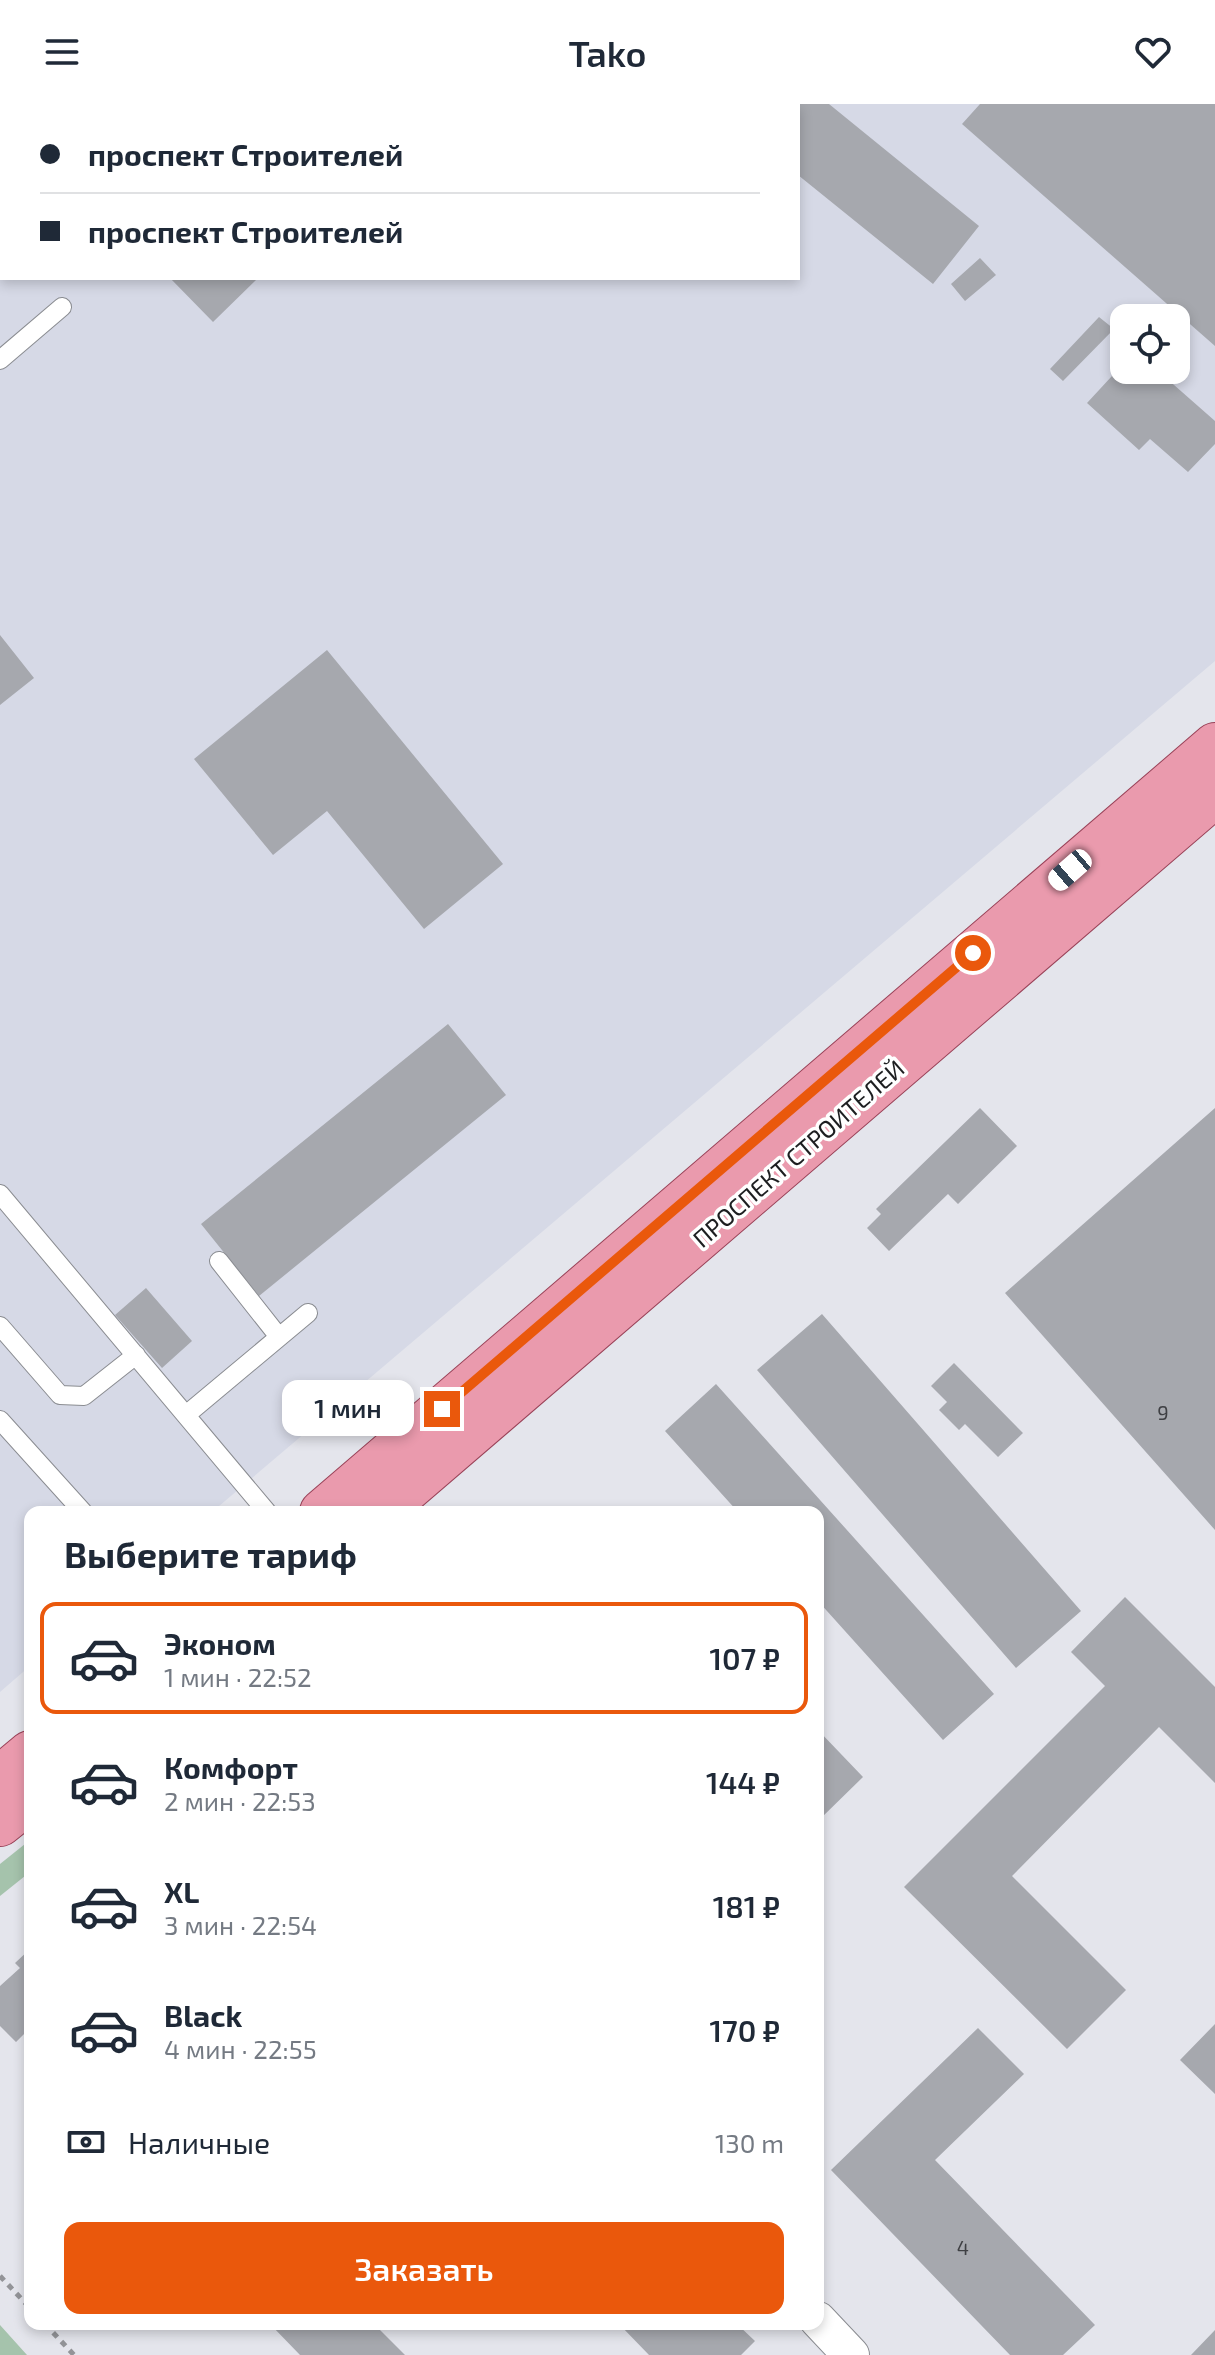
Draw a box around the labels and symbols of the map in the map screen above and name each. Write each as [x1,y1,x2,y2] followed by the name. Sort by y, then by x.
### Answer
[1044,845,1096,895] car
[955,935,991,971] route start
[686,1053,910,1253] street label: ПРОСПЕКТ СТРОИТЕЛЕЙ
[282,1381,414,1437] callout: 1 мин
[424,1391,460,1427] route end
[1157,1400,1169,1424] house number: 9
[957,2235,969,2259] house number: 4

